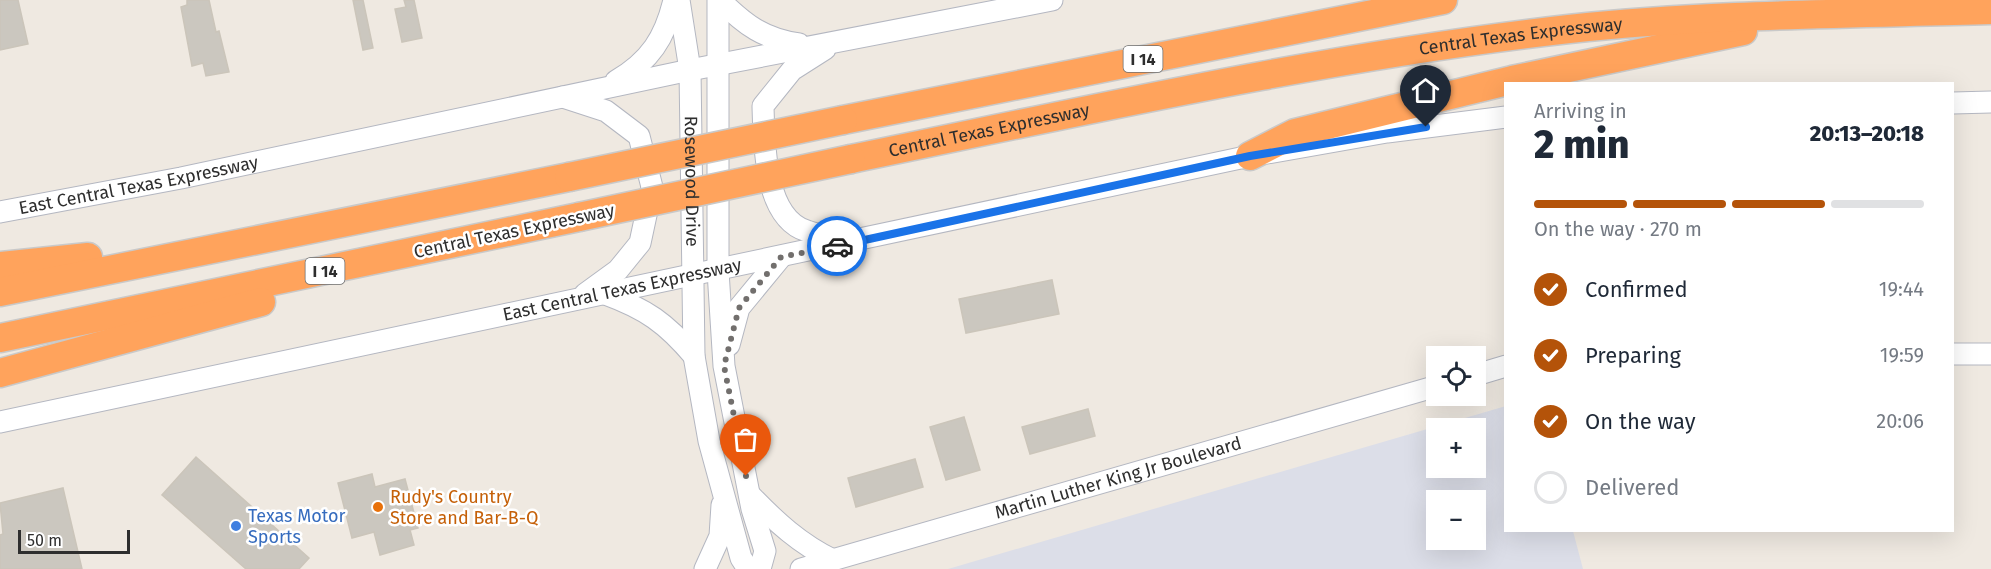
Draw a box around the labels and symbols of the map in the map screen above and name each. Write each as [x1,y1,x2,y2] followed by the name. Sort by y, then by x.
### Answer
[1417,13,1623,60] street label: Central Texas Expressway
[1124,46,1162,72] road number: I 14
[1400,65,1451,127] pin
[887,99,1092,162] street label: Central Texas Expressway
[680,115,703,247] street label: Rosewood Drive
[17,151,260,219] street label: East Central Texas Expressway
[412,199,616,263] street label: Central Texas Expressway
[807,216,867,276] courier
[501,253,744,326] street label: East Central Texas Expressway
[306,258,344,284] road number: I 14
[720,414,771,476] pin
[992,432,1244,524] street label: Martin Luther King Jr Boulevard
[390,486,538,529] place label: Rudy's Country Store and Bar-B-Q
[371,500,385,514] marker: Rudy's Country Store and Bar-B-Q
[248,505,345,548] place label: Texas Motor Sports
[229,519,243,533] marker: Texas Motor Sports
[18,527,130,554] scale bar

